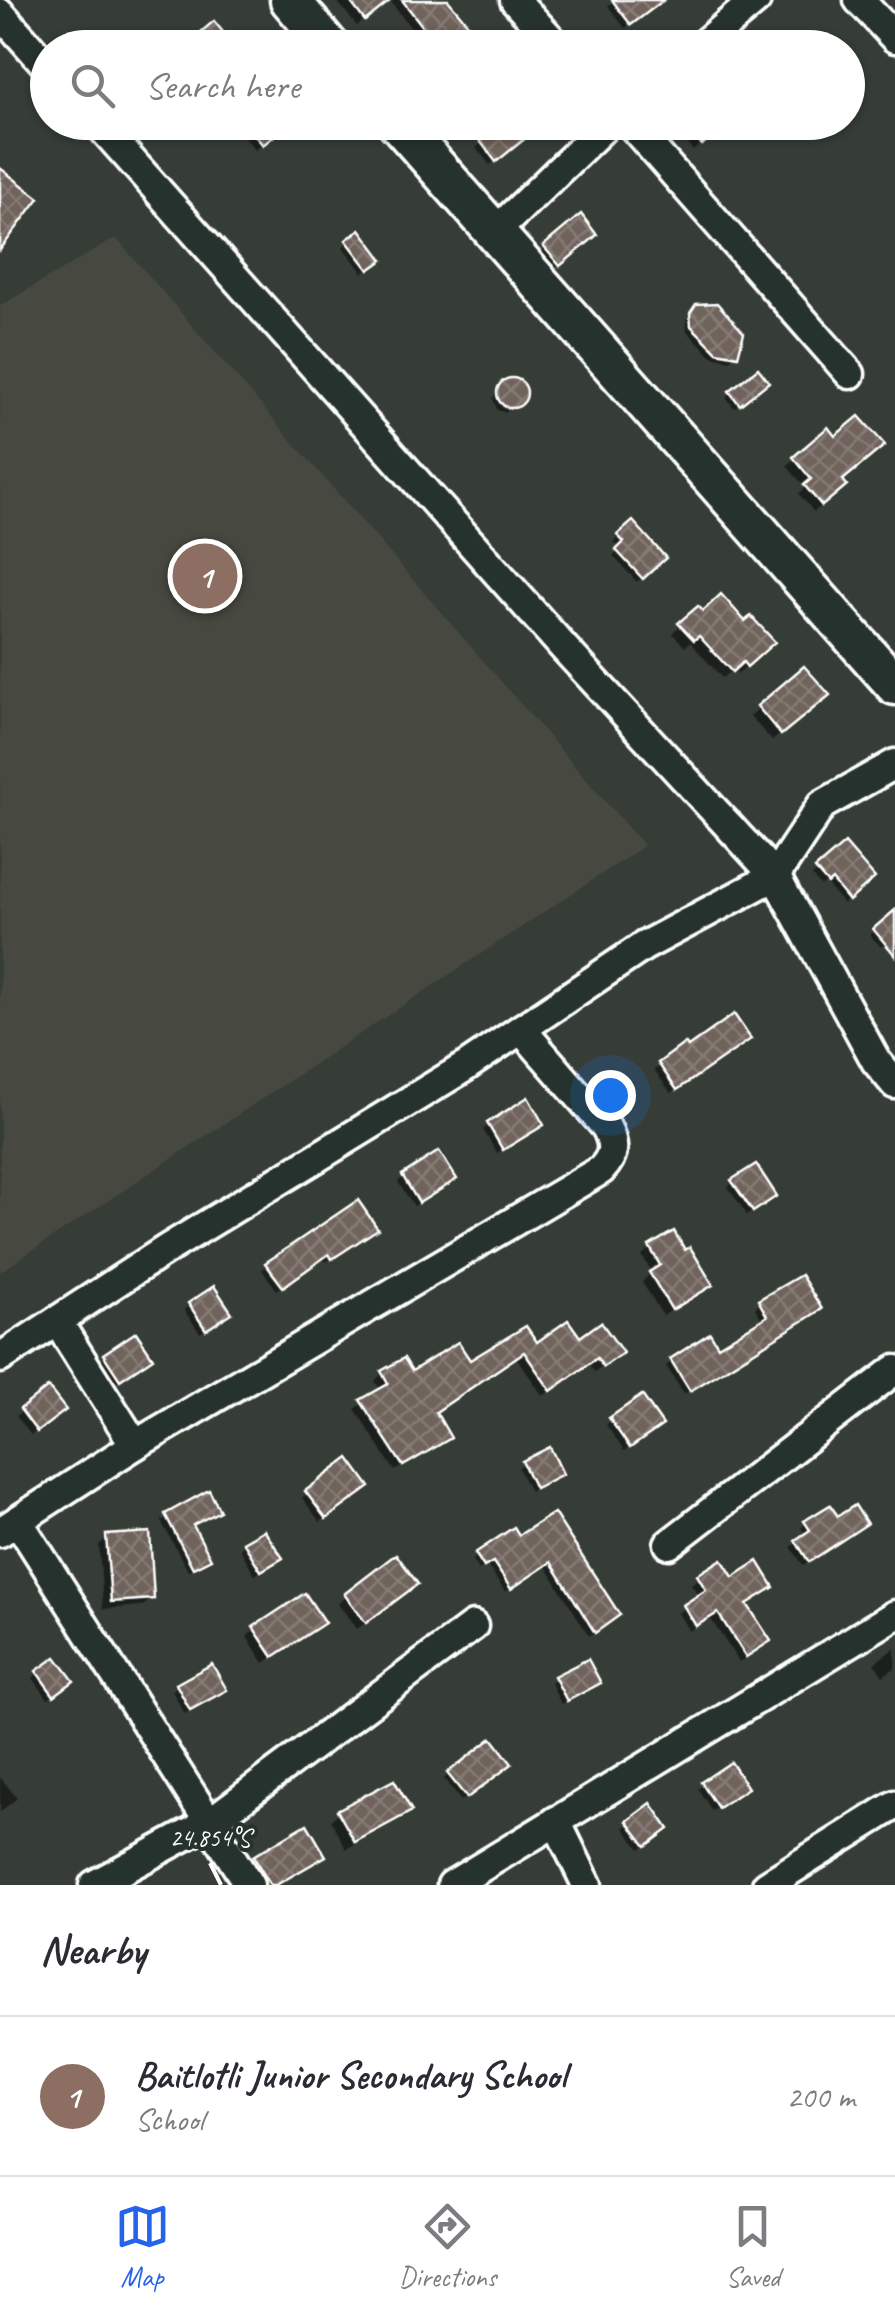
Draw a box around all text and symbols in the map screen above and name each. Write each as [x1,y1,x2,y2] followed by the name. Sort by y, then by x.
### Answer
[30,30,865,140] search box
[65,58,120,113] icon: search
[145,62,300,109] text: Search here
[172,538,238,614] pin: 1
[585,1070,636,1121] your location
[170,1822,255,1854] text: 24.854°S
[40,1924,146,1977] text: Nearby
[135,2052,566,2099] text: Baitlotli Junior Secondary School
[65,2076,80,2117] text: 1
[786,2076,855,2117] text: 200 m
[135,2099,204,2140] text: School
[115,2199,170,2294] tab: Map
[399,2199,496,2294] tab: Directions
[725,2199,780,2294] tab: Saved

